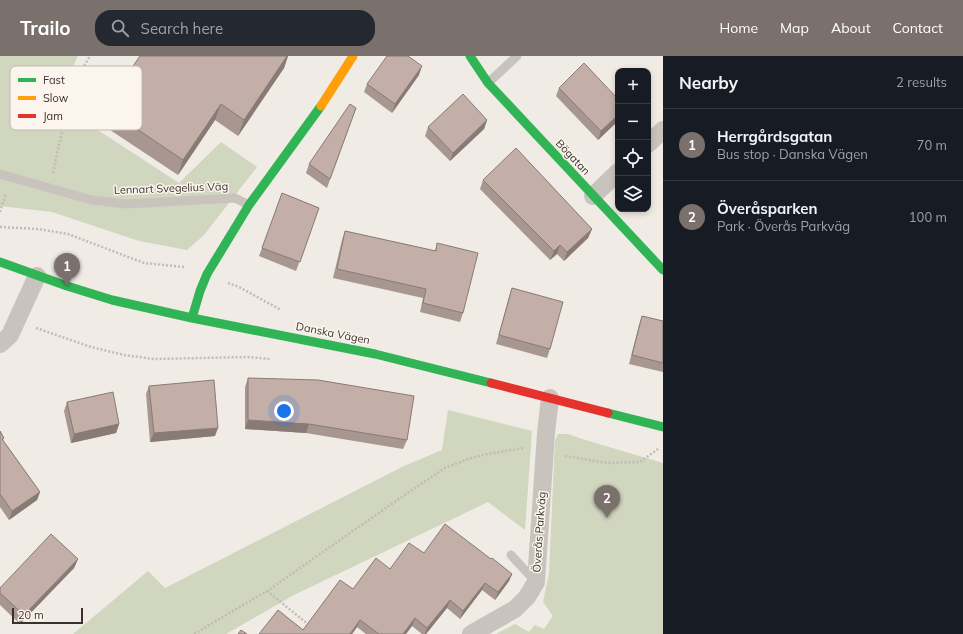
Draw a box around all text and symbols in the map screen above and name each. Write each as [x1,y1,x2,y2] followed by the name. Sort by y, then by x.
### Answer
[95,10,375,46] search box
[20,16,71,40] text: Trailo
[109,17,131,39] icon: search
[141,19,223,38] text: Search here
[719,19,758,37] text: Home
[780,19,809,37] text: Map
[831,19,871,37] text: About
[893,19,943,37] text: Contact
[10,66,142,130] legend
[615,68,651,212] map controls
[615,68,651,104] button: +
[679,72,738,93] text: Nearby
[43,73,65,87] text: Fast
[896,74,947,90] text: 2 results
[43,91,69,105] text: Slow
[615,104,651,140] button: −
[43,109,63,123] text: Jam
[717,127,832,146] text: Herrgårdsgatan
[553,136,593,178] street label: Bögatan
[688,137,696,153] text: 1
[917,137,947,153] text: 70 m
[615,140,651,176] button: locate
[717,146,868,162] text: Bus stop · Danska Vägen
[615,176,651,212] button: layers
[114,179,228,197] street label: Lennart Svegelius Väg
[717,199,818,218] text: Överåsparken
[688,209,696,225] text: 2
[909,209,947,225] text: 100 m
[717,218,850,234] text: Park · Överås Parkväg
[54,253,80,286] pin: 1
[295,319,371,347] street label: Danska Vägen
[274,401,294,421] your location
[594,485,620,518] pin: 2
[529,491,549,573] street label: Överås Parkväg
[12,606,83,625] scale bar
[18,608,44,622] text: 20 m

